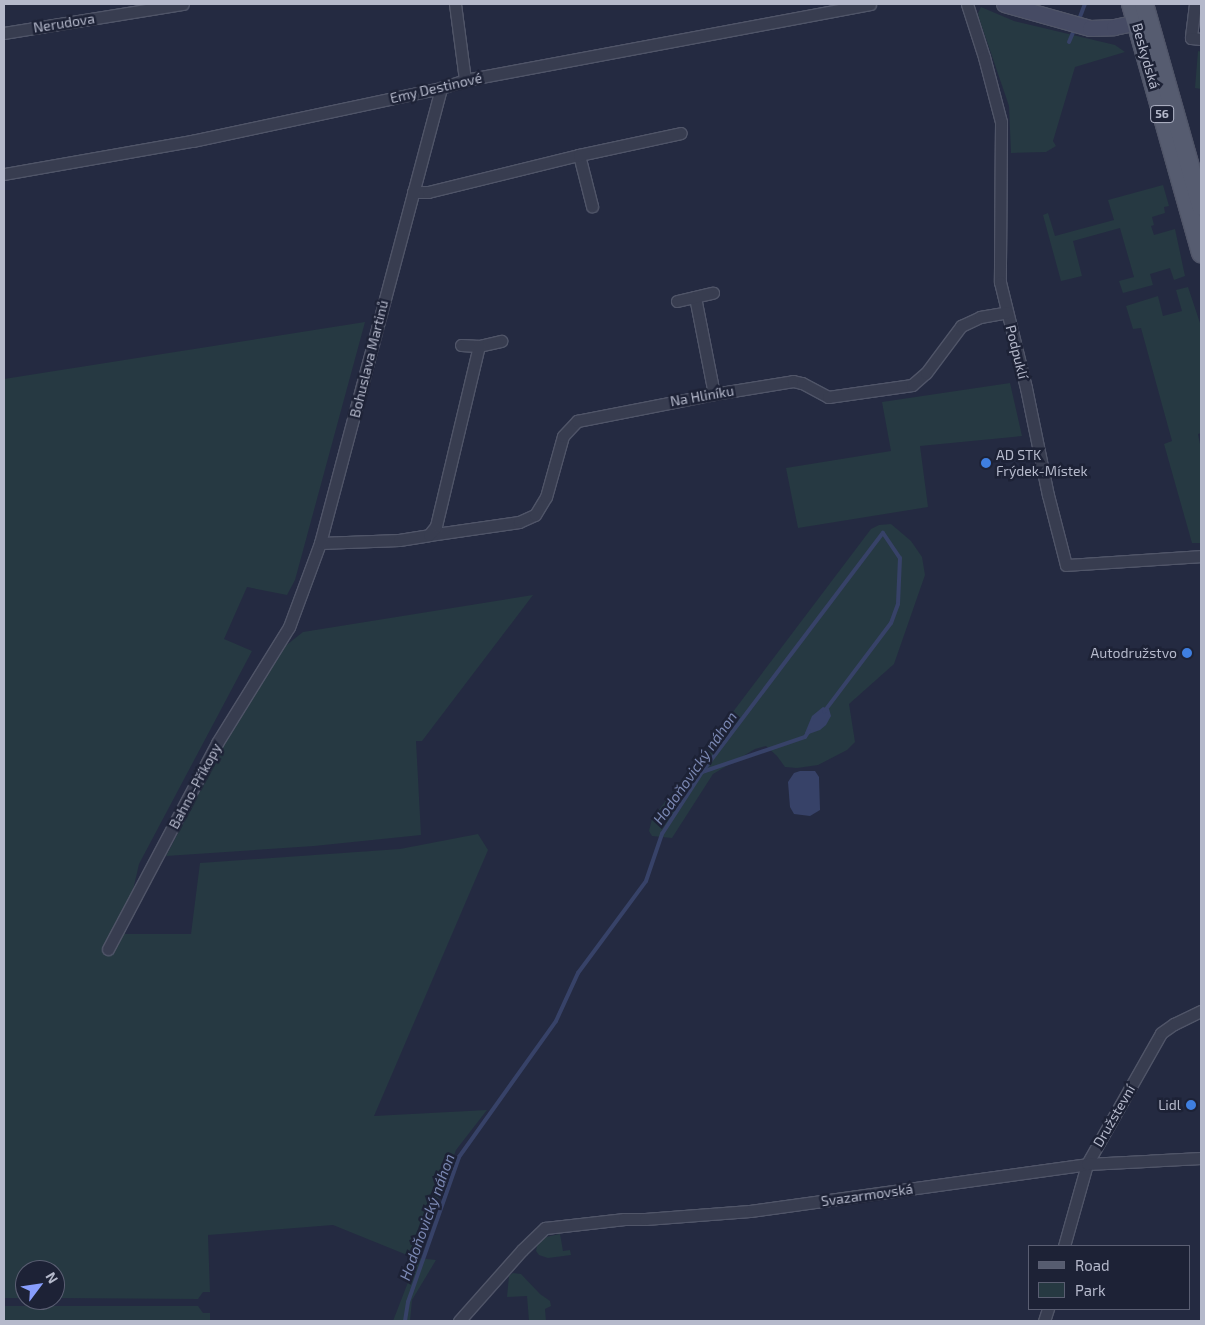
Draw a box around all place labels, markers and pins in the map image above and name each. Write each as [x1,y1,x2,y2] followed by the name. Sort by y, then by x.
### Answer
[996,447,1088,480] place label: AD STK Frýdek-Místek
[980,457,992,469] marker: AD STK Frýdek-Místek
[1091,645,1177,661] place label: Autodružstvo
[1181,647,1193,659] marker: Autodružstvo
[1158,1097,1181,1113] place label: Lidl
[1185,1099,1197,1111] marker: Lidl

